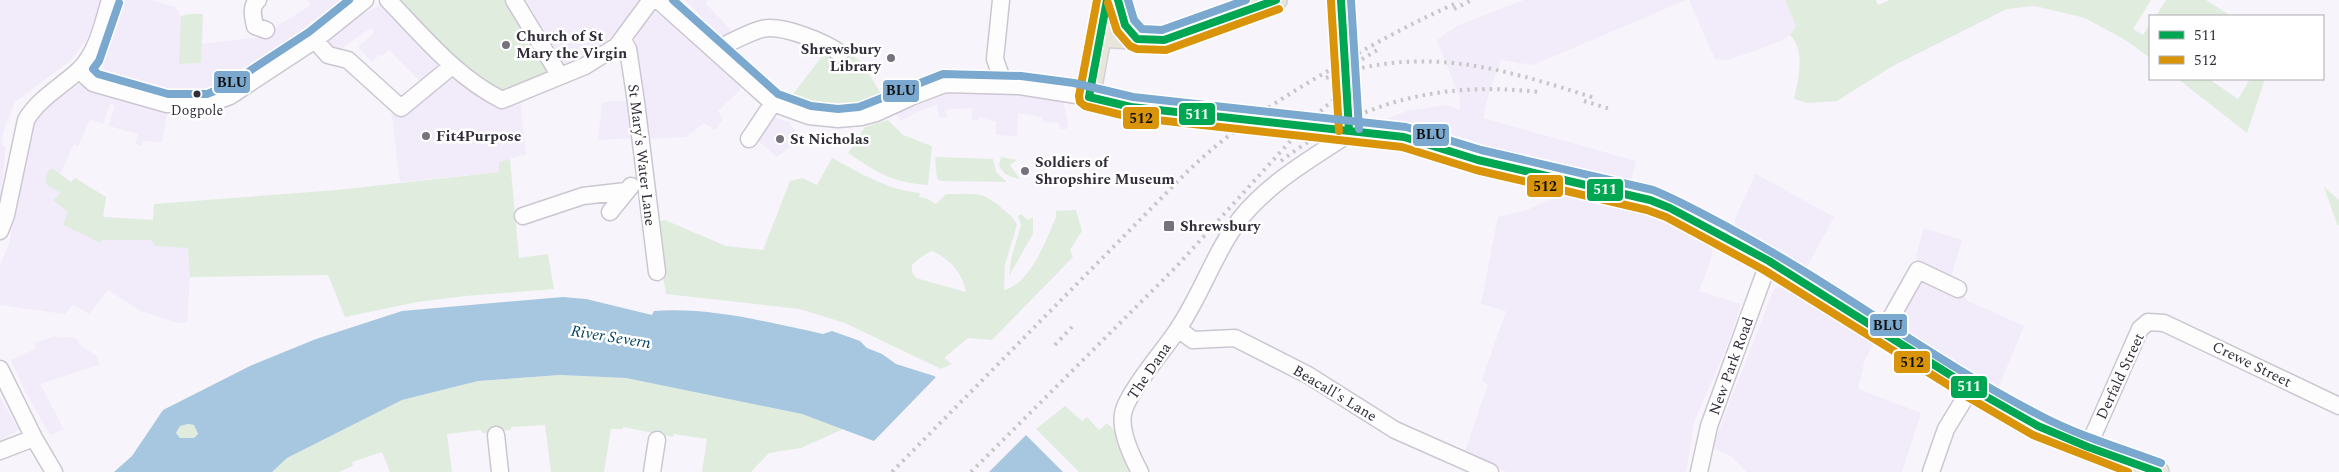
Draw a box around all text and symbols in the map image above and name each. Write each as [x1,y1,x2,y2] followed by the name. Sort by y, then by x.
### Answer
[2149,15,2324,80] legend
[2194,24,2217,47] text: 511
[516,25,627,65] place label: Church of St Mary the Virgin
[801,38,882,78] place label: Shrewsbury Library
[500,39,512,51] marker: Church of St Mary the Virgin
[2194,49,2217,72] text: 512
[885,52,897,64] marker: Shrewsbury Library
[213,70,251,94] line badge: BLU
[217,72,247,93] text: BLU
[882,79,920,103] line badge: BLU
[886,80,916,101] text: BLU
[621,83,662,227] street label: St Mary's Water Lane
[192,89,202,99] marker: Dogpole
[171,100,223,121] place label: Dogpole
[1178,102,1216,126] line badge: 511
[1185,104,1209,125] text: 511
[1122,106,1160,130] line badge: 512
[1129,108,1153,129] text: 512
[1412,123,1450,147] line badge: BLU
[1416,124,1446,145] text: BLU
[436,125,521,148] place label: Fit4Purpose
[790,128,869,151] place label: St Nicholas
[420,130,432,142] marker: Fit4Purpose
[774,133,786,145] marker: St Nicholas
[1035,151,1175,191] place label: Soldiers of Shropshire Museum
[1019,165,1031,177] marker: Soldiers of Shropshire Museum
[1526,174,1564,198] line badge: 512
[1533,176,1557,197] text: 512
[1586,178,1624,202] line badge: 511
[1593,179,1617,200] text: 511
[1180,215,1261,238] place label: Shrewsbury
[1162,219,1176,233] marker: Shrewsbury
[1869,313,1908,337] line badge: BLU
[1703,314,1760,418] street label: New Park Road
[1873,315,1903,336] text: BLU
[569,319,653,355] water label: River Severn
[2090,329,2151,423] street label: Derfald Street
[2208,335,2295,394] street label: Crewe Street
[1122,337,1177,405] street label: The Dana
[1893,350,1931,374] line badge: 512
[1900,352,1924,373] text: 512
[1288,359,1381,428] street label: Beacall's Lane
[1950,375,1988,399] line badge: 511
[1957,376,1981,397] text: 511

